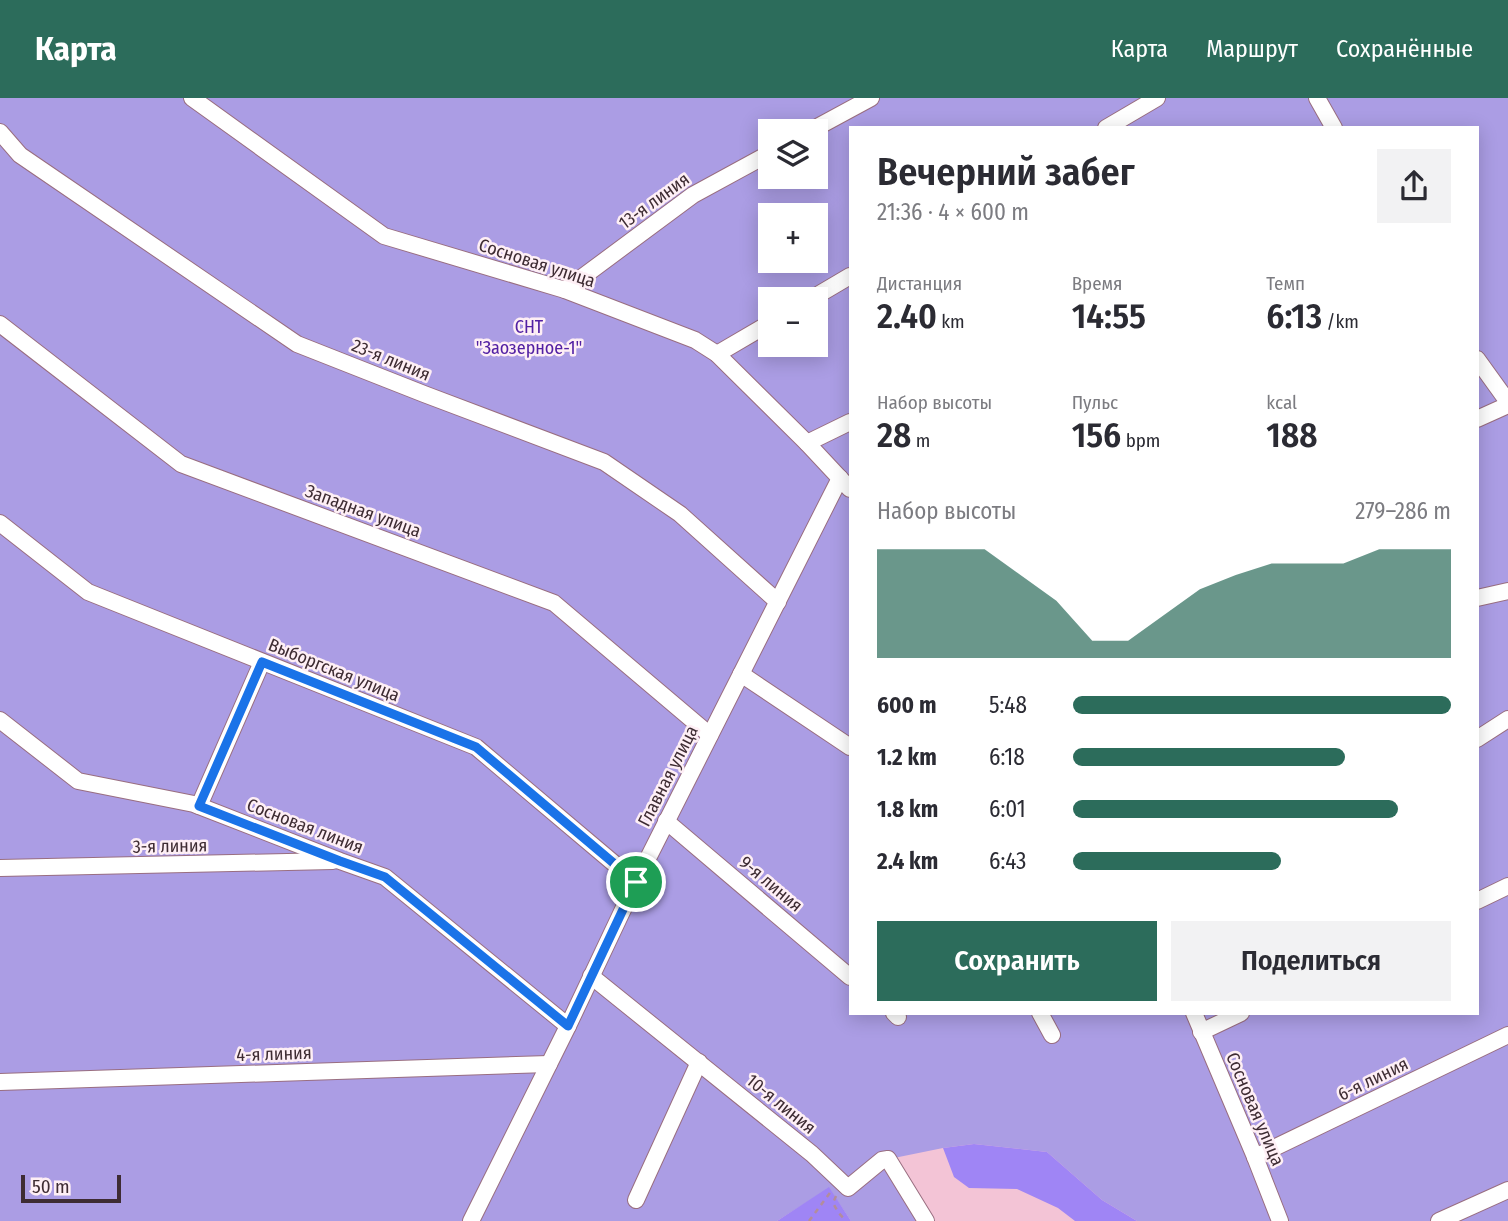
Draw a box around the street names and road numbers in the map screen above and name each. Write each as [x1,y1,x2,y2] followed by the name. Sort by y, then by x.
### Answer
[614,168,694,234] street label: 13-я линия
[476,234,598,292] street label: Сосновая улица
[349,334,433,386] street label: 23-я линия
[302,480,424,542] street label: Западная улица
[265,634,403,706] street label: Выборгская улица
[633,722,703,830] street label: Главная улица
[244,794,366,858] street label: Сосновая линия
[132,834,208,858] street label: 3-я линия
[735,851,807,917] street label: 9-я линия
[236,1042,312,1066] street label: 4-я линия
[1221,1049,1289,1169] street label: Сосновая улица
[1334,1053,1412,1105] street label: 6-я линия
[742,1069,820,1139] street label: 10-я линия

